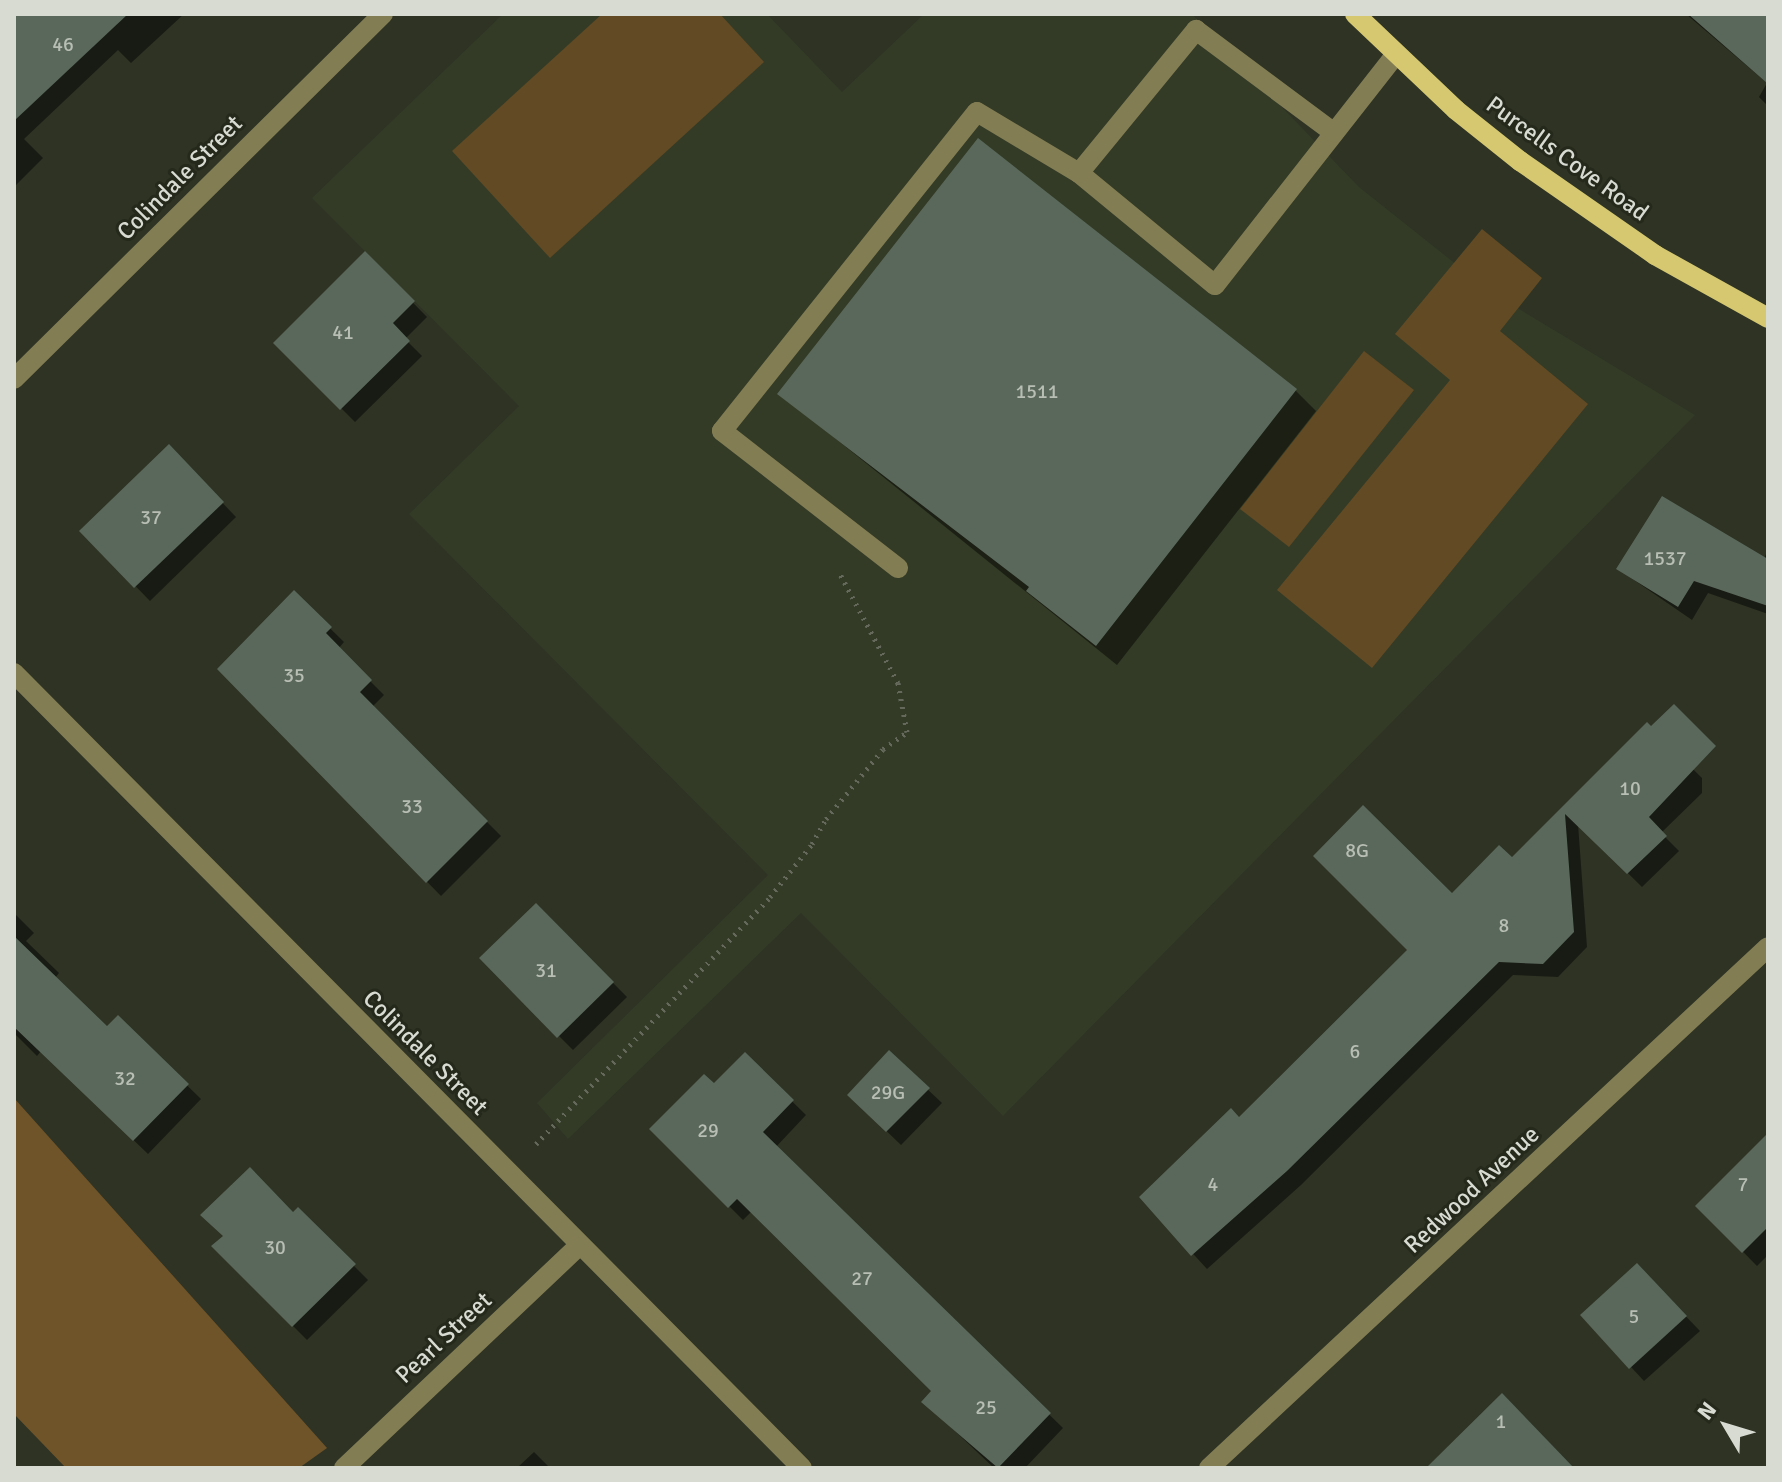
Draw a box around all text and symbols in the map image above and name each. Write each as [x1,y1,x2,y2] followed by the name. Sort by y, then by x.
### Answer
[52,32,74,56] house number: 46
[1480,91,1654,227] street label: Purcells Cove Road
[112,110,248,246] street label: Colindale Street
[332,320,354,344] house number: 41
[1015,379,1059,403] house number: 1511
[140,505,162,529] house number: 37
[1643,546,1687,570] house number: 1537
[283,663,305,687] house number: 35
[1619,776,1641,800] house number: 10
[401,794,423,818] house number: 33
[1345,838,1369,862] house number: 8G
[1499,913,1509,937] house number: 8
[535,958,557,982] house number: 31
[357,985,493,1121] street label: Colindale Street
[1350,1039,1360,1063] house number: 6
[114,1066,136,1090] house number: 32
[871,1080,905,1104] house number: 29G
[697,1118,719,1142] house number: 29
[1399,1120,1545,1260] street label: Redwood Avenue
[1208,1172,1218,1196] house number: 4
[1738,1172,1748,1196] house number: 7
[264,1235,286,1259] house number: 30
[851,1266,873,1290] house number: 27
[390,1286,498,1390] street label: Pearl Street
[1629,1304,1639,1328] house number: 5
[1686,1386,1766,1466] north arrow
[975,1395,997,1419] house number: 25
[1691,1397,1722,1425] text: N
[1496,1409,1506,1433] house number: 1

